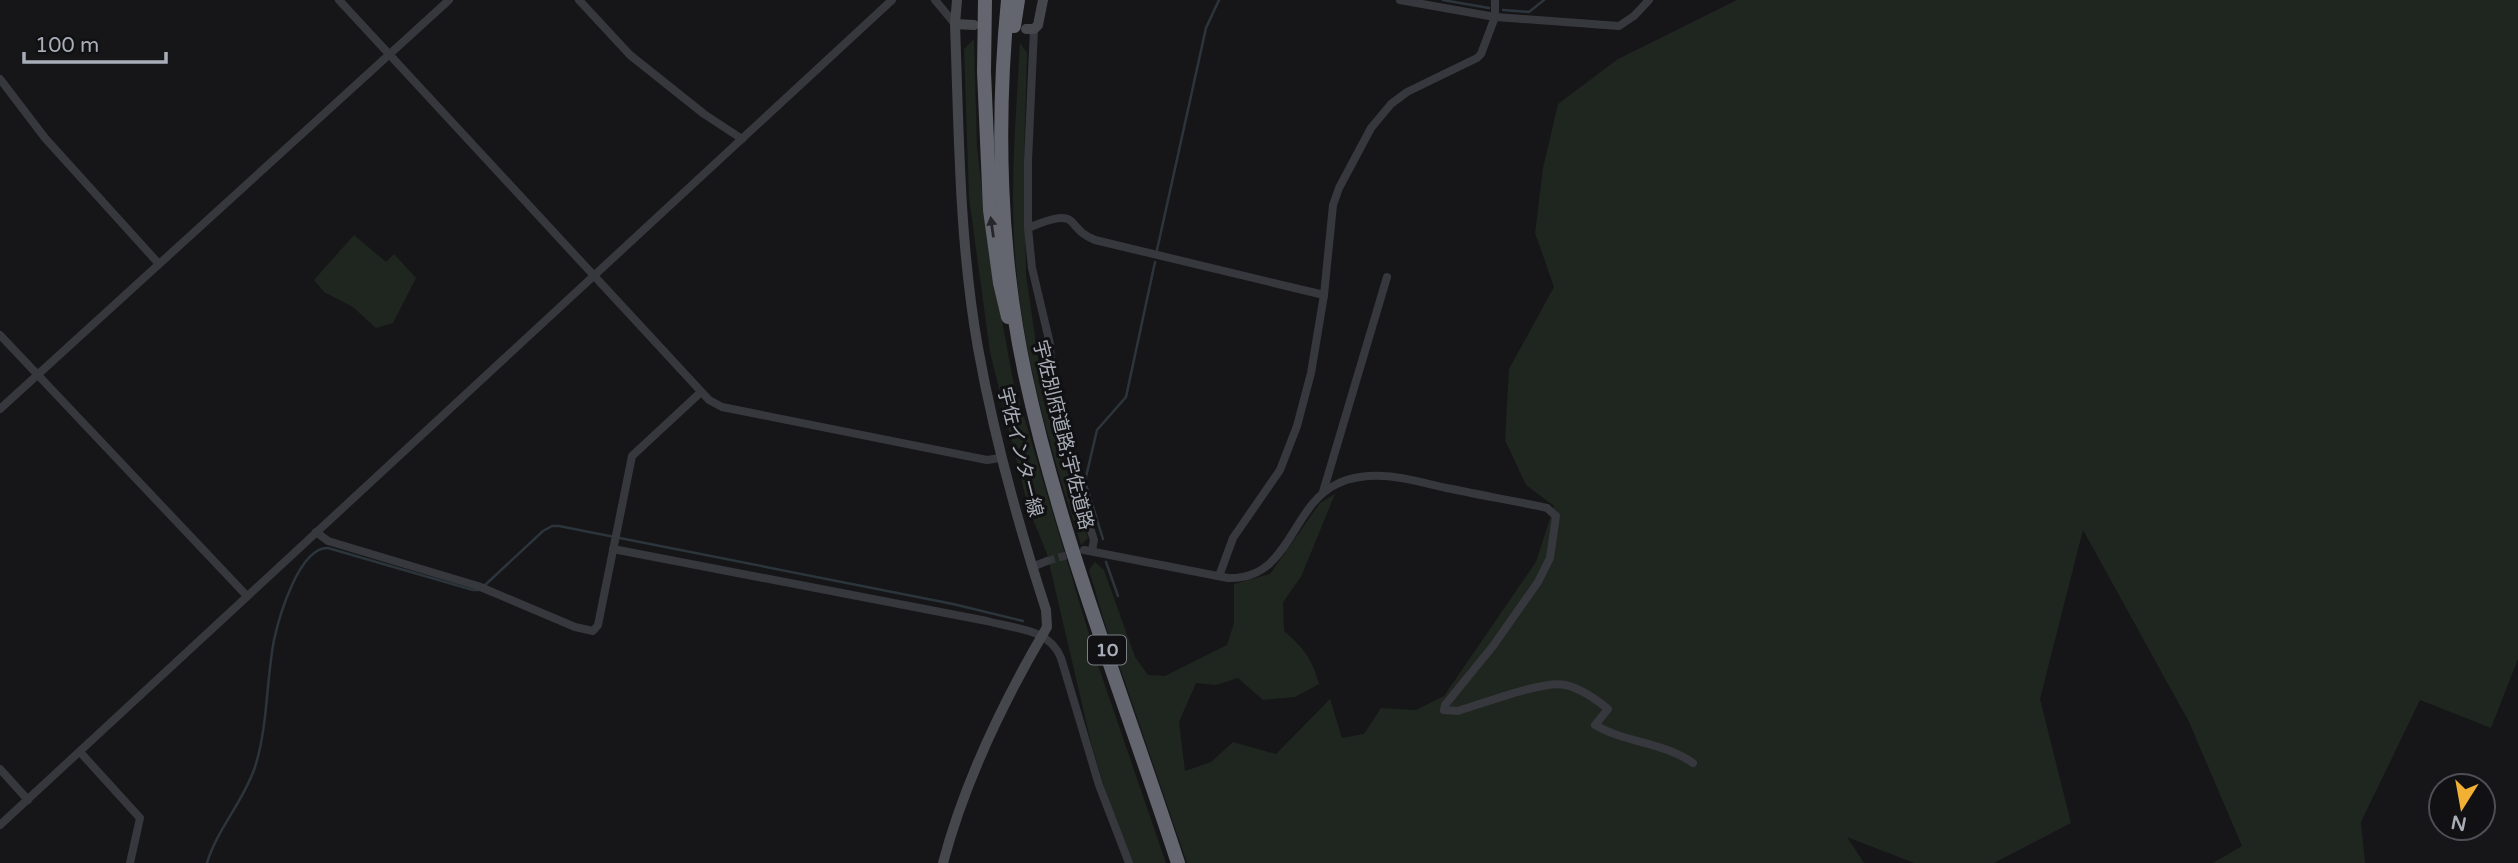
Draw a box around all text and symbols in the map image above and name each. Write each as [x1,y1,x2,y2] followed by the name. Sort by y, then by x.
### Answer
[24,21,166,65] scale bar
[35,33,99,58] text: 100 m
[987,215,998,237] one-way arrow
[1029,338,1097,532] street label: 宇佐別府道路;宇佐道路
[993,385,1047,519] street label: 宇佐インター線
[1088,636,1126,664] road number: 10
[2427,772,2497,842] north arrow
[2449,810,2469,835] text: N

